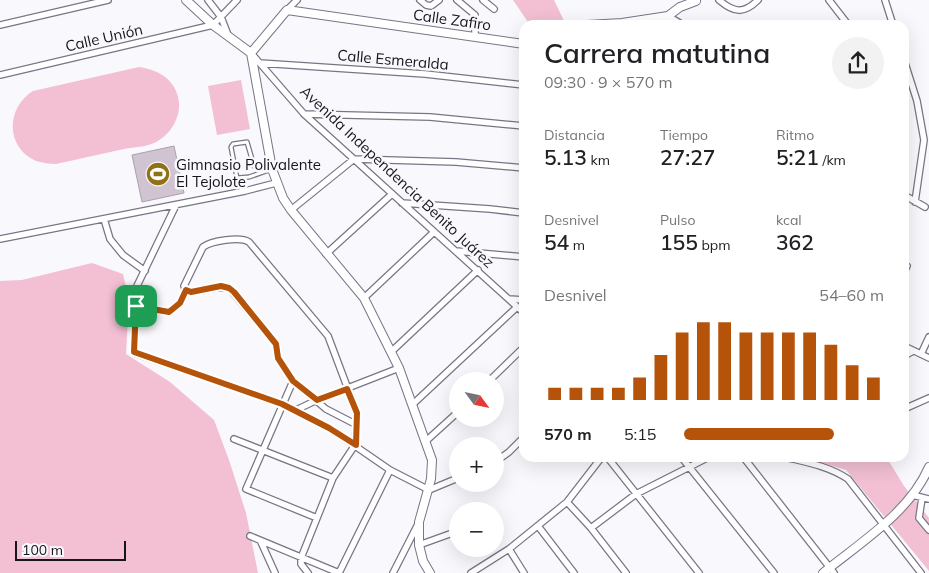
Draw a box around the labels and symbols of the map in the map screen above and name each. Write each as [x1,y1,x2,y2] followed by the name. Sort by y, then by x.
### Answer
[412,5,492,34] street label: Calle Zafiro
[63,19,144,56] street label: Calle Unión
[337,45,449,74] street label: Calle Esmeralda
[296,81,499,272] street label: Avenida Independencia Benito Juárez
[176,155,321,191] place label: Gimnasio Polivalente El Tejolote
[145,161,171,187] sports icon: Gimnasio Polivalente El Tejolote
[115,285,157,327] pin
[449,372,504,428] north arrow
[15,538,126,561] scale bar

